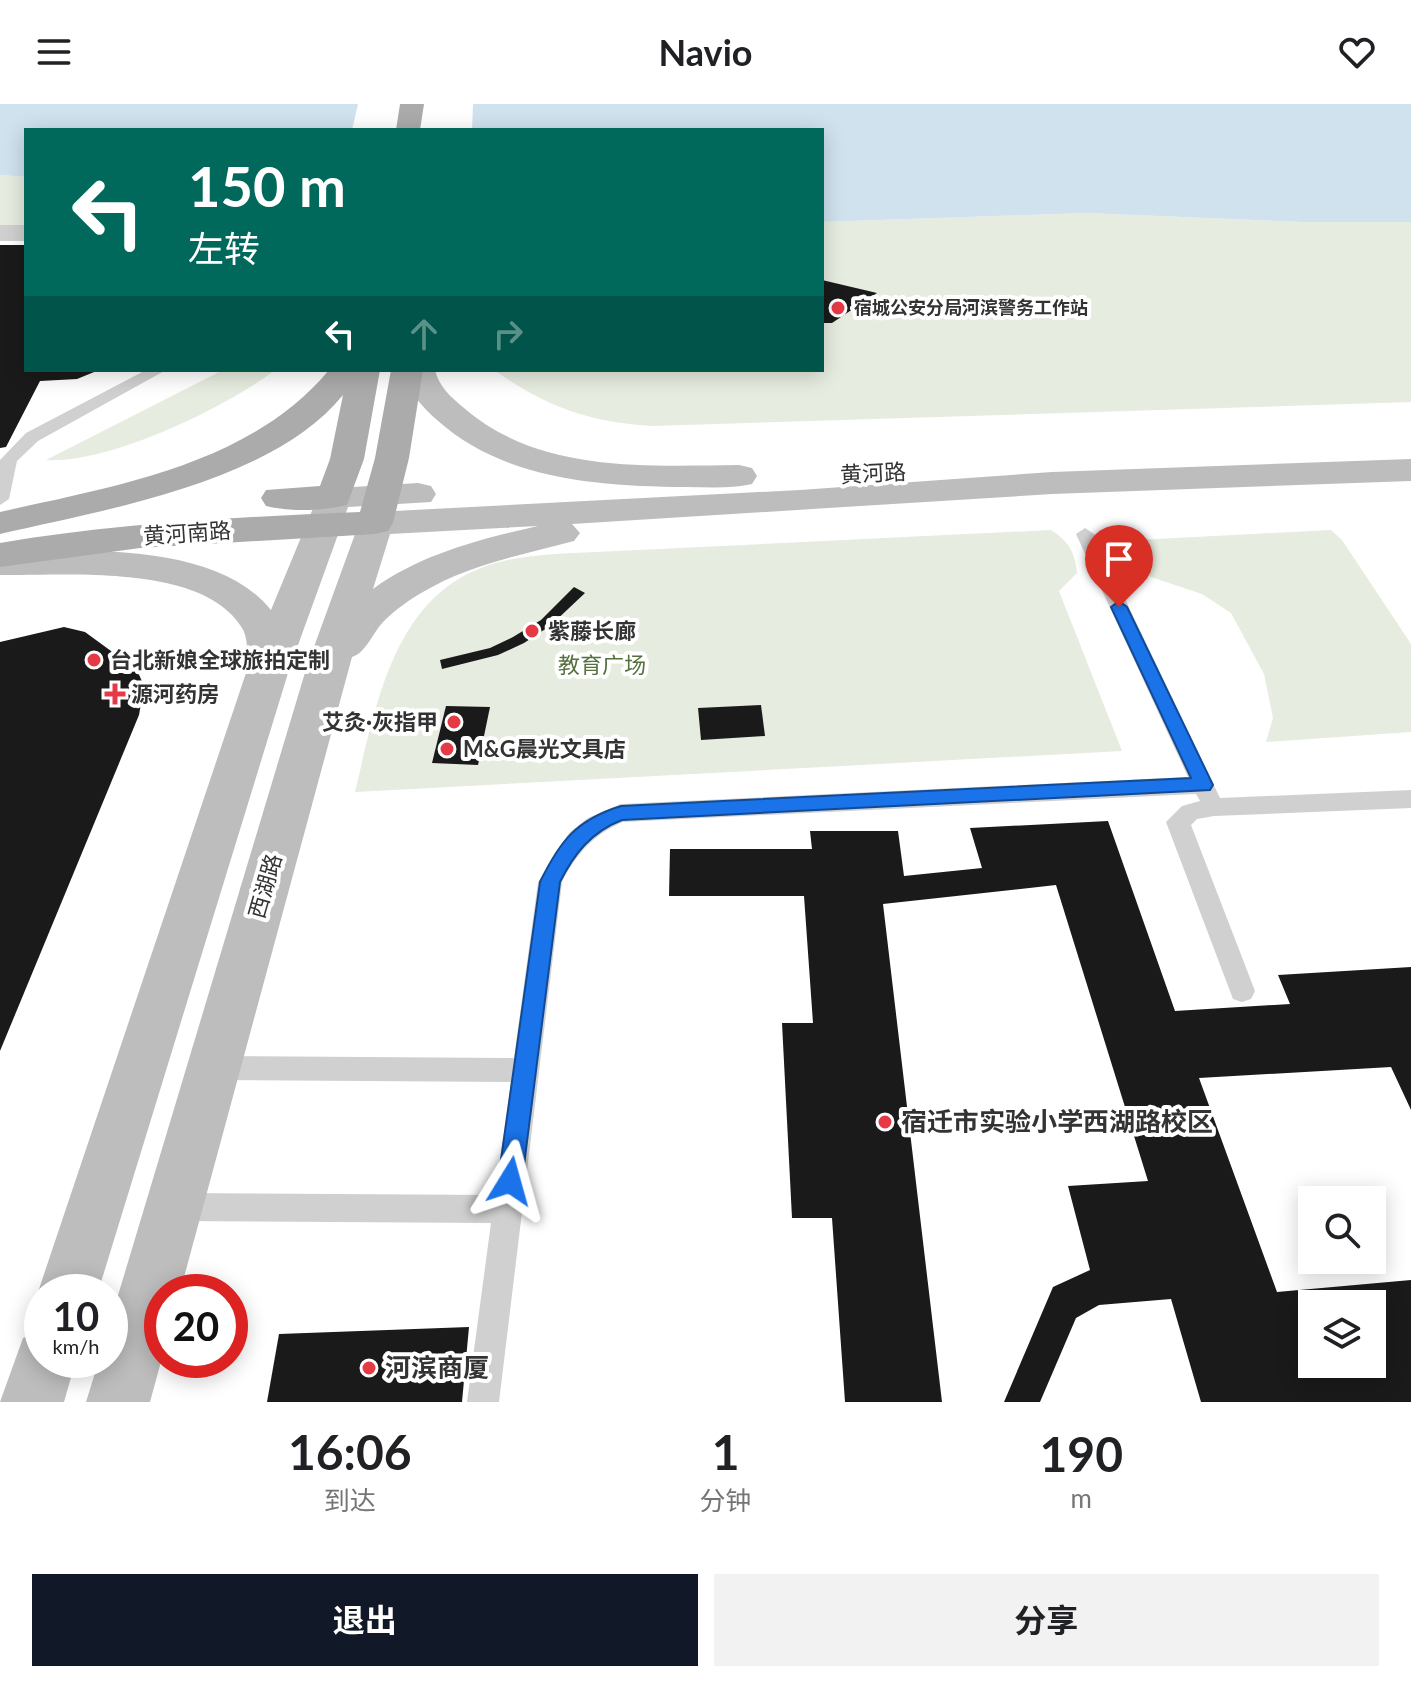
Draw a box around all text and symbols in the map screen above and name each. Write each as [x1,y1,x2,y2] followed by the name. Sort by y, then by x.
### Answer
[32,30,76,74] icon: menu
[659,30,752,74] text: Navio
[1335,30,1379,74] icon: heart
[188,152,346,219] text: 150 m
[56,160,160,264] icon: left
[188,226,260,270] text: 左转
[854,296,1088,318] place label: 宿城公安分局河滨警务工作站
[829,299,847,317] marker: 宿城公安分局河滨警务工作站
[318,312,362,356] icon: left
[402,312,446,356] icon: ahead
[486,312,530,356] icon: right
[839,457,907,488] street label: 黄河路
[142,516,232,549] street label: 黄河南路
[1085,525,1153,607] pin
[1097,537,1141,581] icon: arrive
[548,617,636,644] place label: 紫藤长廊
[523,622,541,640] marker: 紫藤长廊
[110,646,330,673] place label: 台北新娘全球旅拍定制
[85,651,103,669] marker: 台北新娘全球旅拍定制
[558,651,646,678] park label: 教育广场
[131,680,219,707] place label: 源河药房
[106,685,124,703] marker: 源河药房
[322,708,438,735] place label: 艾灸·灰指甲
[445,713,463,731] marker: 艾灸·灰指甲
[463,735,626,762] place label: M&G晨光文具店
[438,740,456,758] marker: M&G晨光文具店
[242,850,287,921] street label: 西湖路
[901,1105,1213,1137] place label: 宿迁市实验小学西湖路校区
[876,1113,894,1131] marker: 宿迁市实验小学西湖路校区
[468,1139,552,1223] position arrow
[1298,1186,1386,1378] map controls
[1298,1186,1386,1274] button: search
[144,1274,248,1378] speed limit sign: 20
[1298,1290,1386,1378] button: layers
[53,1292,99,1340] text: 10
[53,1334,99,1358] text: km/h
[385,1351,489,1383] place label: 河滨商厦
[360,1359,378,1377] marker: 河滨商厦
[288,1423,412,1480] text: 16:06
[712,1423,740,1480] text: 1
[1040,1425,1123,1482] text: 190
[1071,1482,1092,1514] text: m
[324,1484,376,1516] text: 到达
[700,1484,752,1516] text: 分钟
[32,1574,698,1666] button: 退出
[714,1574,1379,1666] button: 分享

